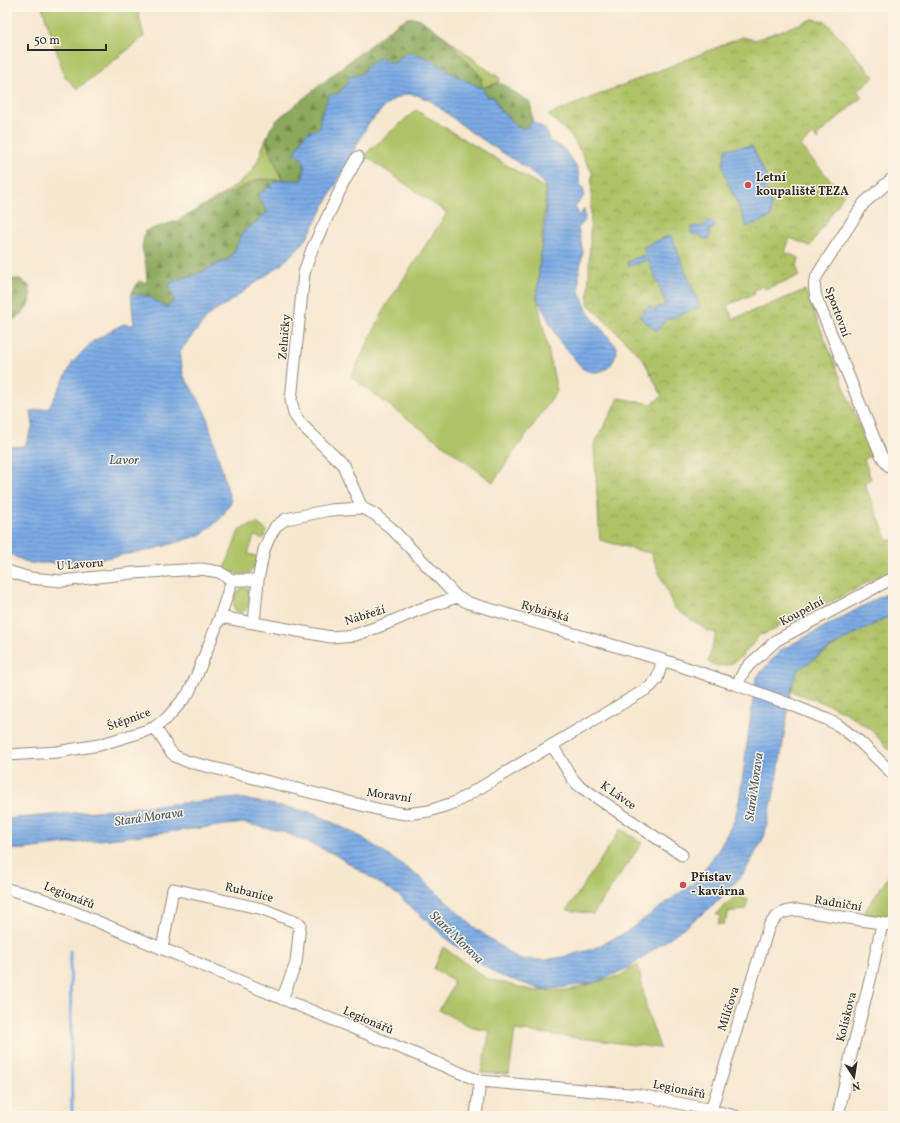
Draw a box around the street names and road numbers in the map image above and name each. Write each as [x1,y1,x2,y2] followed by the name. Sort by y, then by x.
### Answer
[821,285,854,340] street label: Sportovní
[275,313,295,360] street label: Zelničky
[56,555,104,575] street label: U Lavoru
[777,594,827,630] street label: Koupelní
[519,597,571,627] street label: Rybářská
[343,602,388,630] street label: Nábřeží
[105,704,153,735] street label: Štěpnice
[597,778,639,814] street label: K Lávce
[366,785,413,807] street label: Moravní
[41,879,97,914] street label: Legionářů
[223,879,275,907] street label: Rubanice
[813,892,863,916] street label: Radniční
[714,985,744,1033] street label: Milíčova
[833,990,861,1044] street label: Kolískova
[340,1003,396,1039] street label: Legionářů
[651,1077,707,1103] street label: Legionářů

